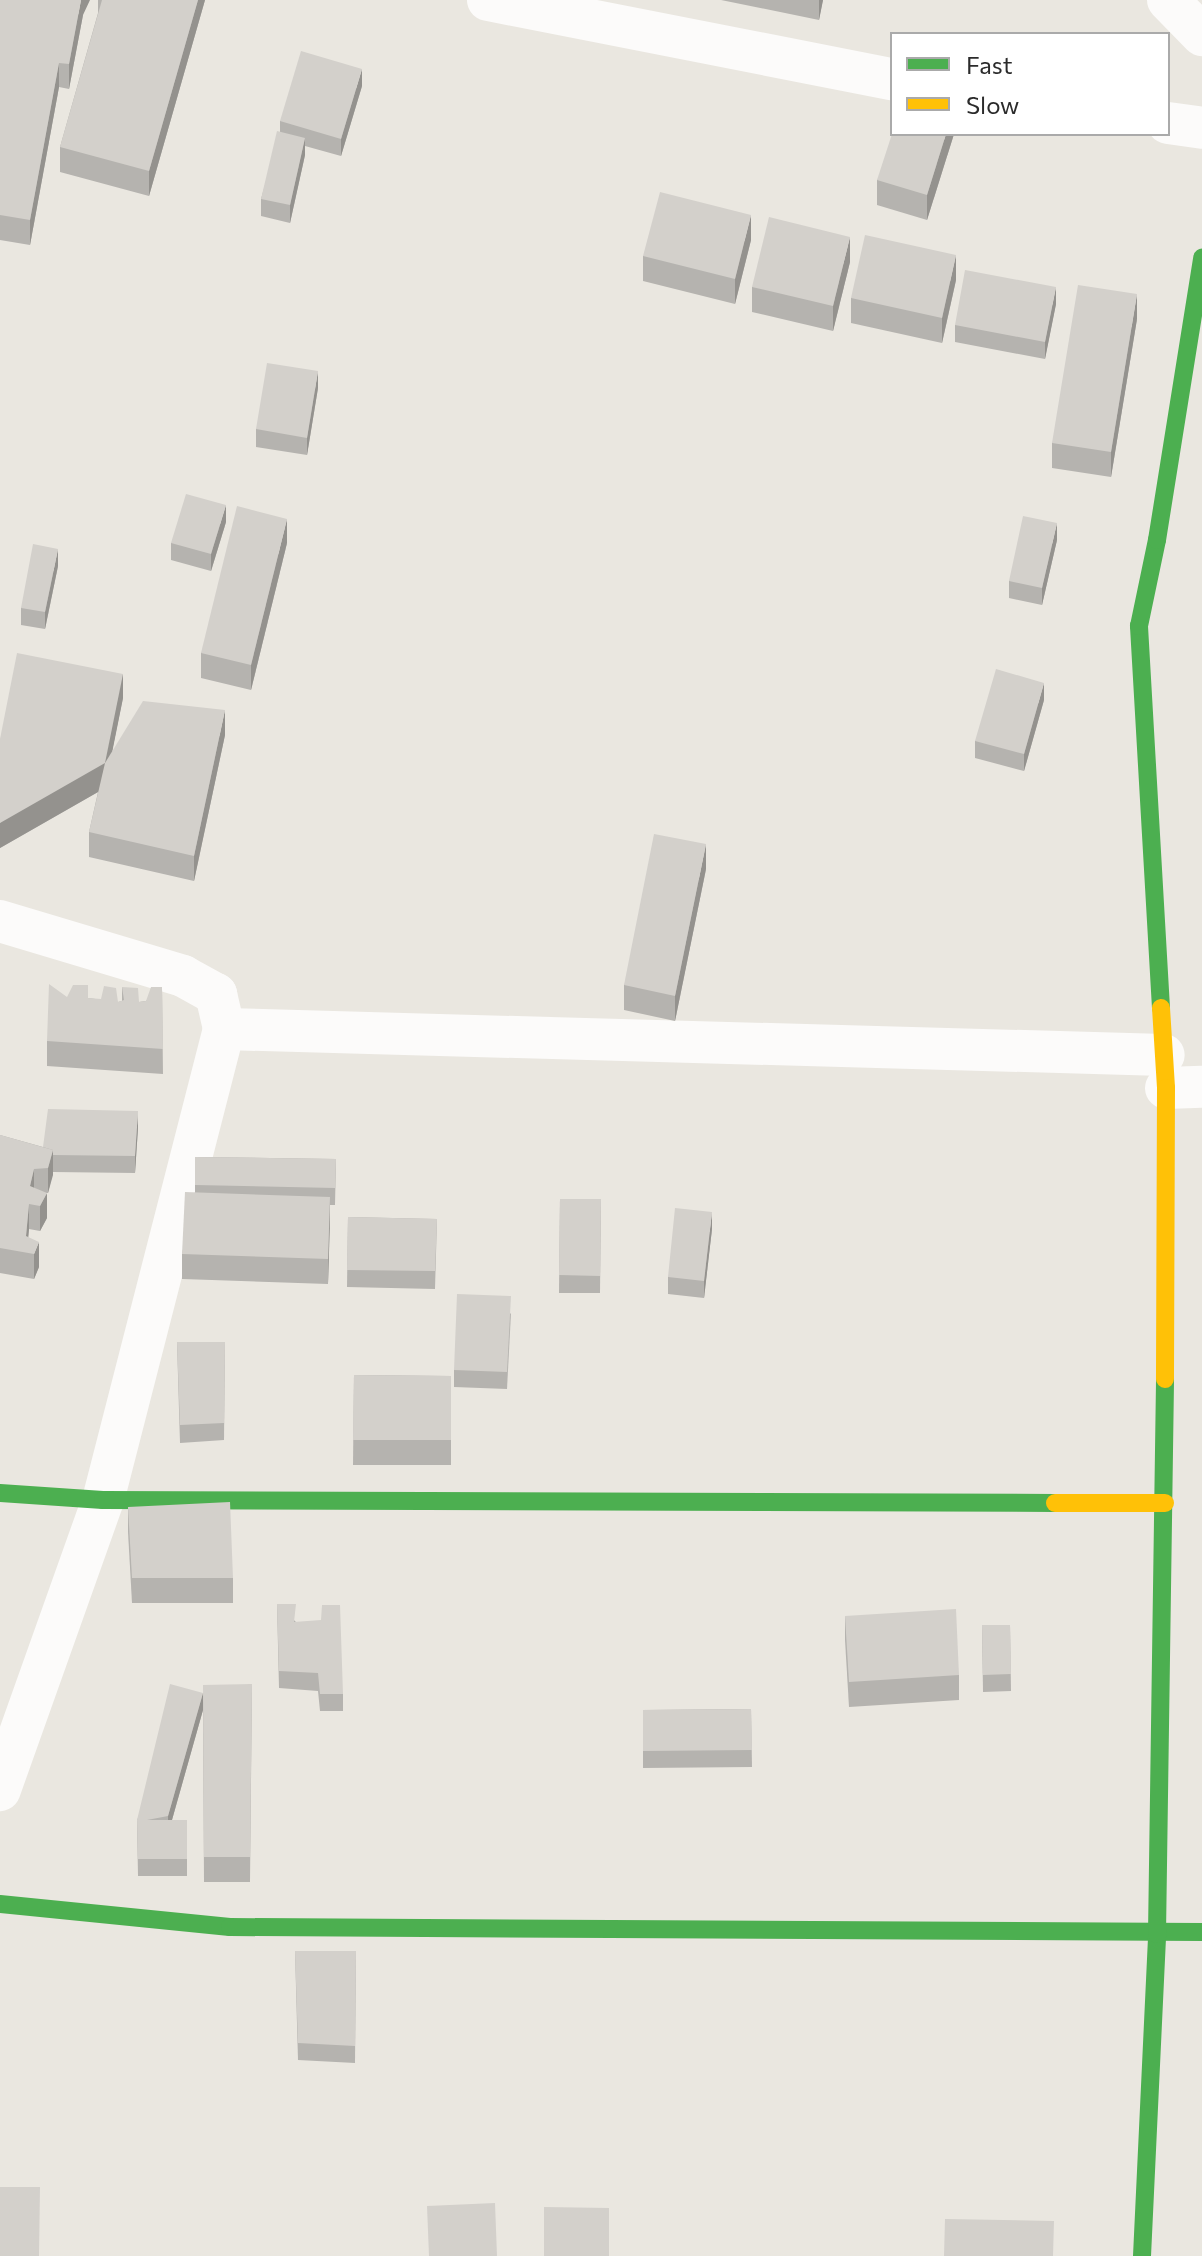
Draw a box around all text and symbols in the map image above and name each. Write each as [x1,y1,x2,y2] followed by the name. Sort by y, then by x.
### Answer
[890,32,1170,136] legend
[966,50,1013,79] text: Fast
[966,90,1019,119] text: Slow

